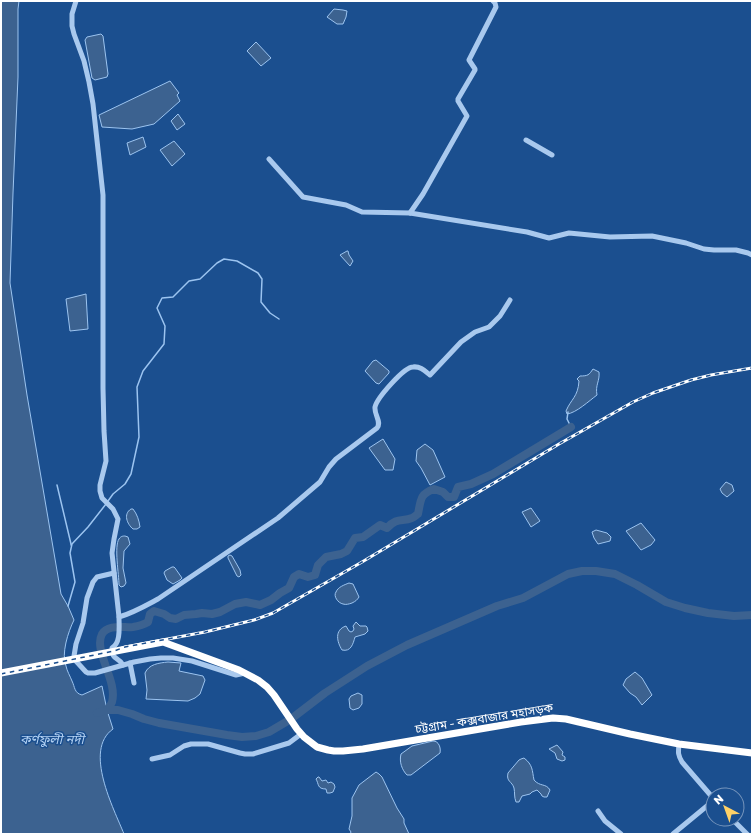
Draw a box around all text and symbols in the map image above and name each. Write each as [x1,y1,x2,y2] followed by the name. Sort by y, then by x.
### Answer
[413,700,554,736] street label: চট্টগ্রাম - কক্সবাজার মহাসড়ক
[20,731,87,747] water label: কর্ণফুলী নদী
[705,787,745,827] north arrow
[711,791,726,807] text: N

